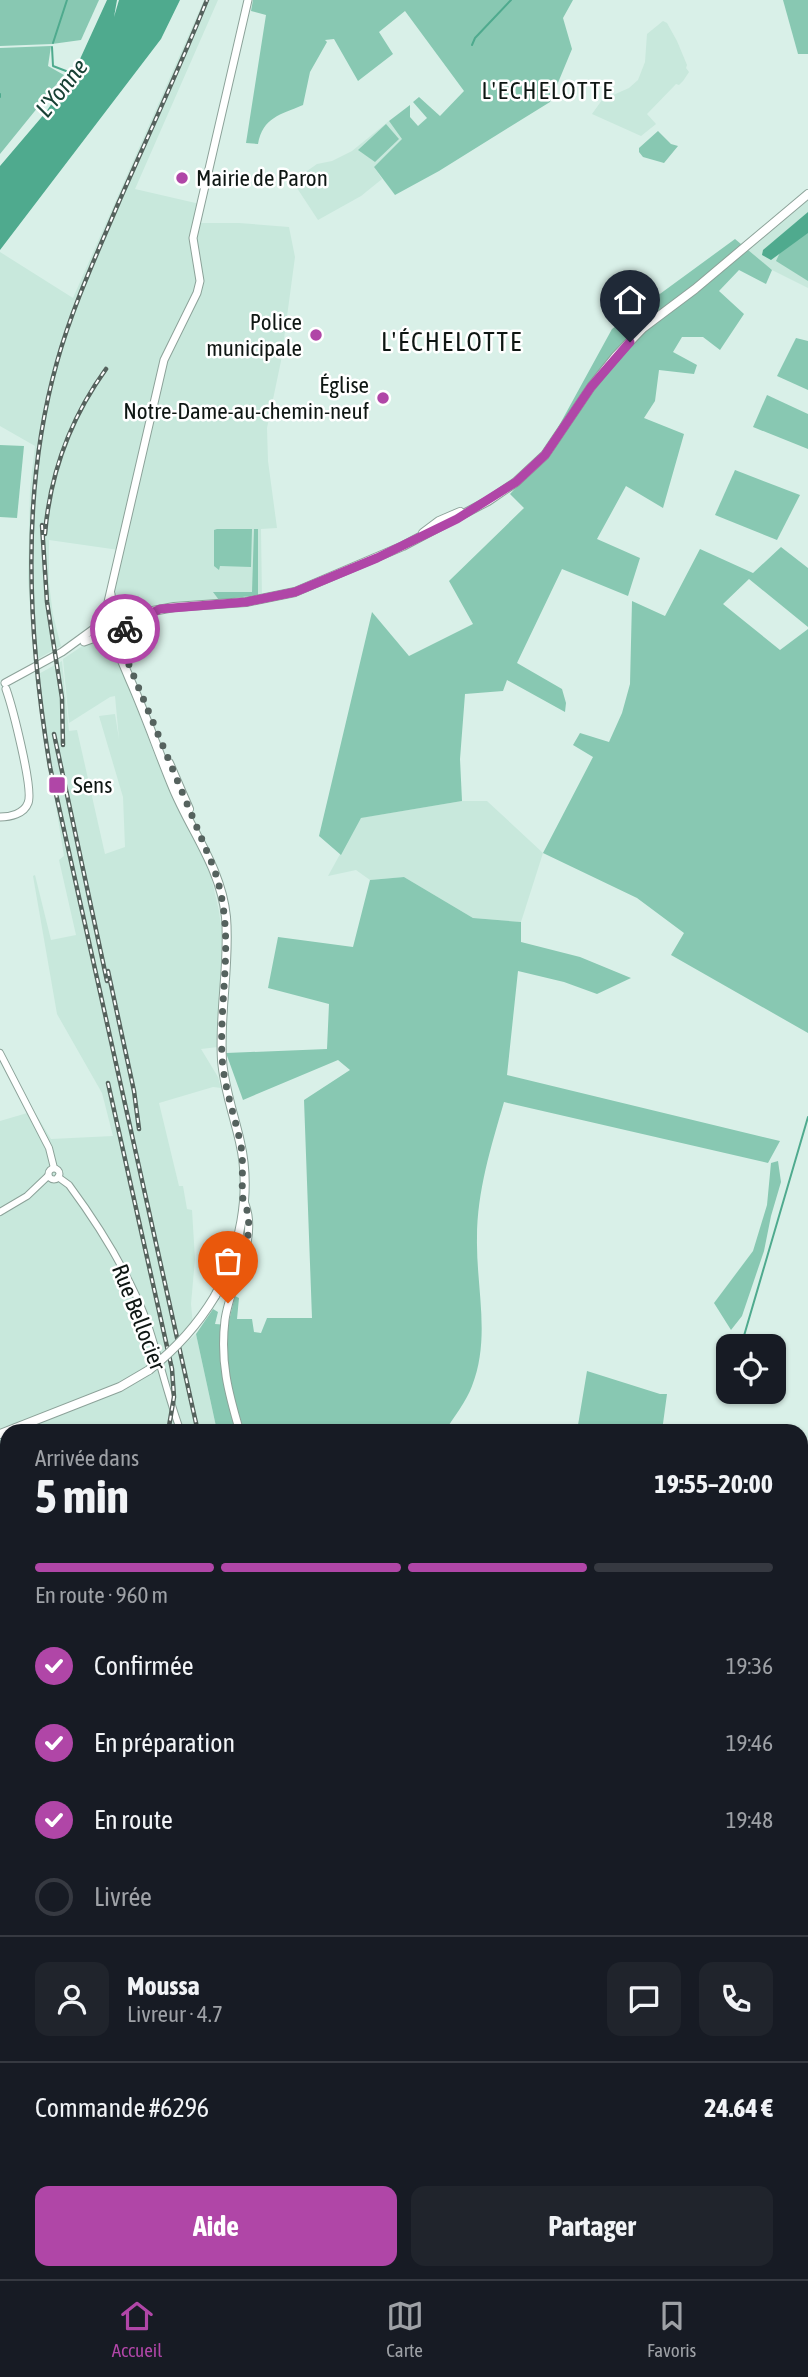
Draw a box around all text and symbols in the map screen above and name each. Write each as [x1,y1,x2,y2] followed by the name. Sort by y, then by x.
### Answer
[30,53,93,122] water label: L'Yonne
[482,77,614,104] district label: L'ECHELOTTE
[196,165,328,191] place label: Mairie de Paron
[174,170,190,186] marker: Mairie de Paron
[600,270,660,342] pin
[611,281,649,319] icon: home
[206,309,302,361] place label: Police municipale
[308,327,324,343] marker: Police municipale
[381,327,523,357] district label: L'ÉCHELOTTE
[123,372,369,424] place label: Église Notre-Dame-au-chemin-neuf
[375,390,391,406] marker: Église Notre-Dame-au-chemin-neuf
[90,594,160,664] courier
[106,610,144,648] icon: bike
[73,772,112,798] place label: Sens
[47,775,67,795] marker: Sens
[198,1231,258,1303] pin
[209,1242,247,1280] icon: bag
[107,1260,172,1375] street label: Rue Bellocier
[716,1334,786,1404] map controls
[716,1334,786,1404] button: locate
[35,1445,139,1471] text: Arrivée dans
[655,1469,773,1499] text: 19:55–20:00
[35,1470,129,1523] text: 5 min
[35,1582,168,1608] text: En route · 960 m
[35,1647,73,1685] icon: check
[94,1651,194,1681] text: Confirmée
[726,1653,773,1679] text: 19:36
[35,1724,73,1762] icon: check
[94,1728,235,1758] text: En préparation
[726,1730,773,1756] text: 19:46
[35,1801,73,1839] icon: check
[94,1805,173,1835] text: En route
[726,1807,773,1833] text: 19:48
[94,1882,152,1912] text: Livrée
[35,1962,109,2036] button: person
[607,1962,681,2036] button: chat
[699,1962,773,2036] button: phone
[127,1971,200,2001] text: Moussa
[127,2001,223,2027] text: Livreur · 4.7
[35,2093,209,2123] text: Commande #6296
[704,2093,773,2123] text: 24.64 €
[35,2186,397,2266] button: Aide
[411,2186,773,2266] button: Partager
[112,2297,162,2361] tab: Accueil
[386,2297,424,2361] tab: Carte
[647,2297,696,2361] tab: Favoris

